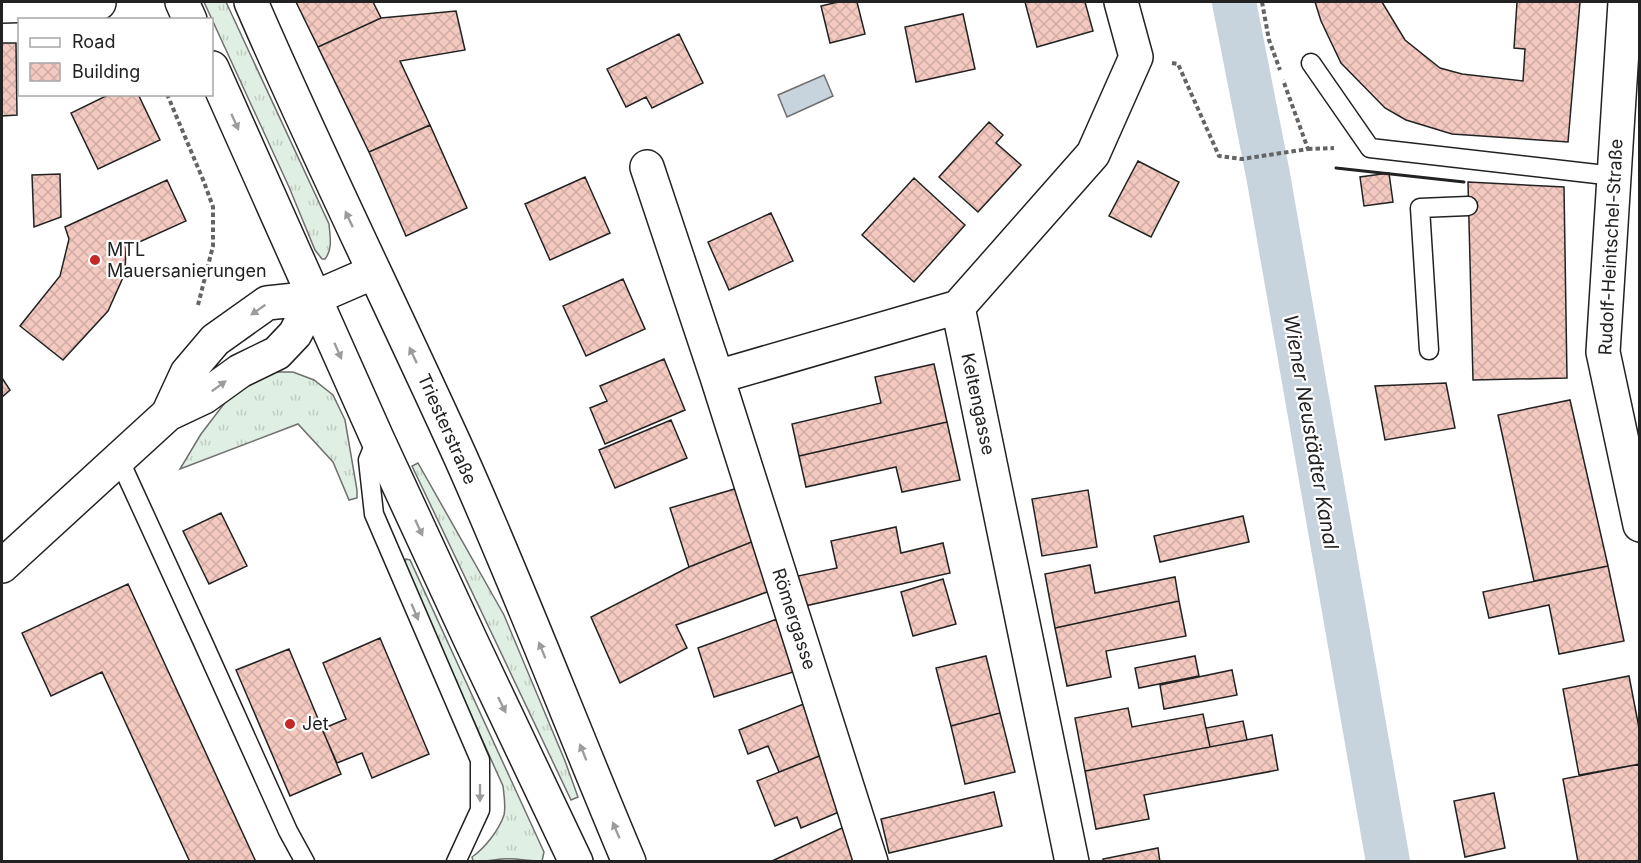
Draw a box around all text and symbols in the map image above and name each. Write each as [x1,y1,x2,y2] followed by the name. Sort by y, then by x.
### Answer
[18,18,213,96] legend
[72,31,115,52] text: Road
[72,61,140,82] text: Building
[231,113,240,130] one-way arrow
[1594,138,1627,356] street label: Rudolf-Heintschel-Straße
[345,210,354,227] one-way arrow
[107,239,267,281] place label: MTL Mauersanierungen
[88,253,102,267] marker: MTL Mauersanierungen
[251,304,267,316] one-way arrow
[1279,313,1344,551] water label: Wiener Neustädter Kanal
[334,342,344,360] one-way arrow
[408,345,418,363] one-way arrow
[957,351,1000,457] street label: Keltengasse
[414,370,481,487] street label: Triesterstraße
[211,380,227,392] one-way arrow
[415,520,424,537] one-way arrow
[768,565,821,672] street label: Römergasse
[410,603,420,621] one-way arrow
[537,640,547,658] one-way arrow
[497,697,506,714] one-way arrow
[302,713,329,734] place label: Jet
[283,717,297,731] marker: Jet
[578,742,588,760] one-way arrow
[475,783,485,802] one-way arrow
[611,821,621,839] one-way arrow

